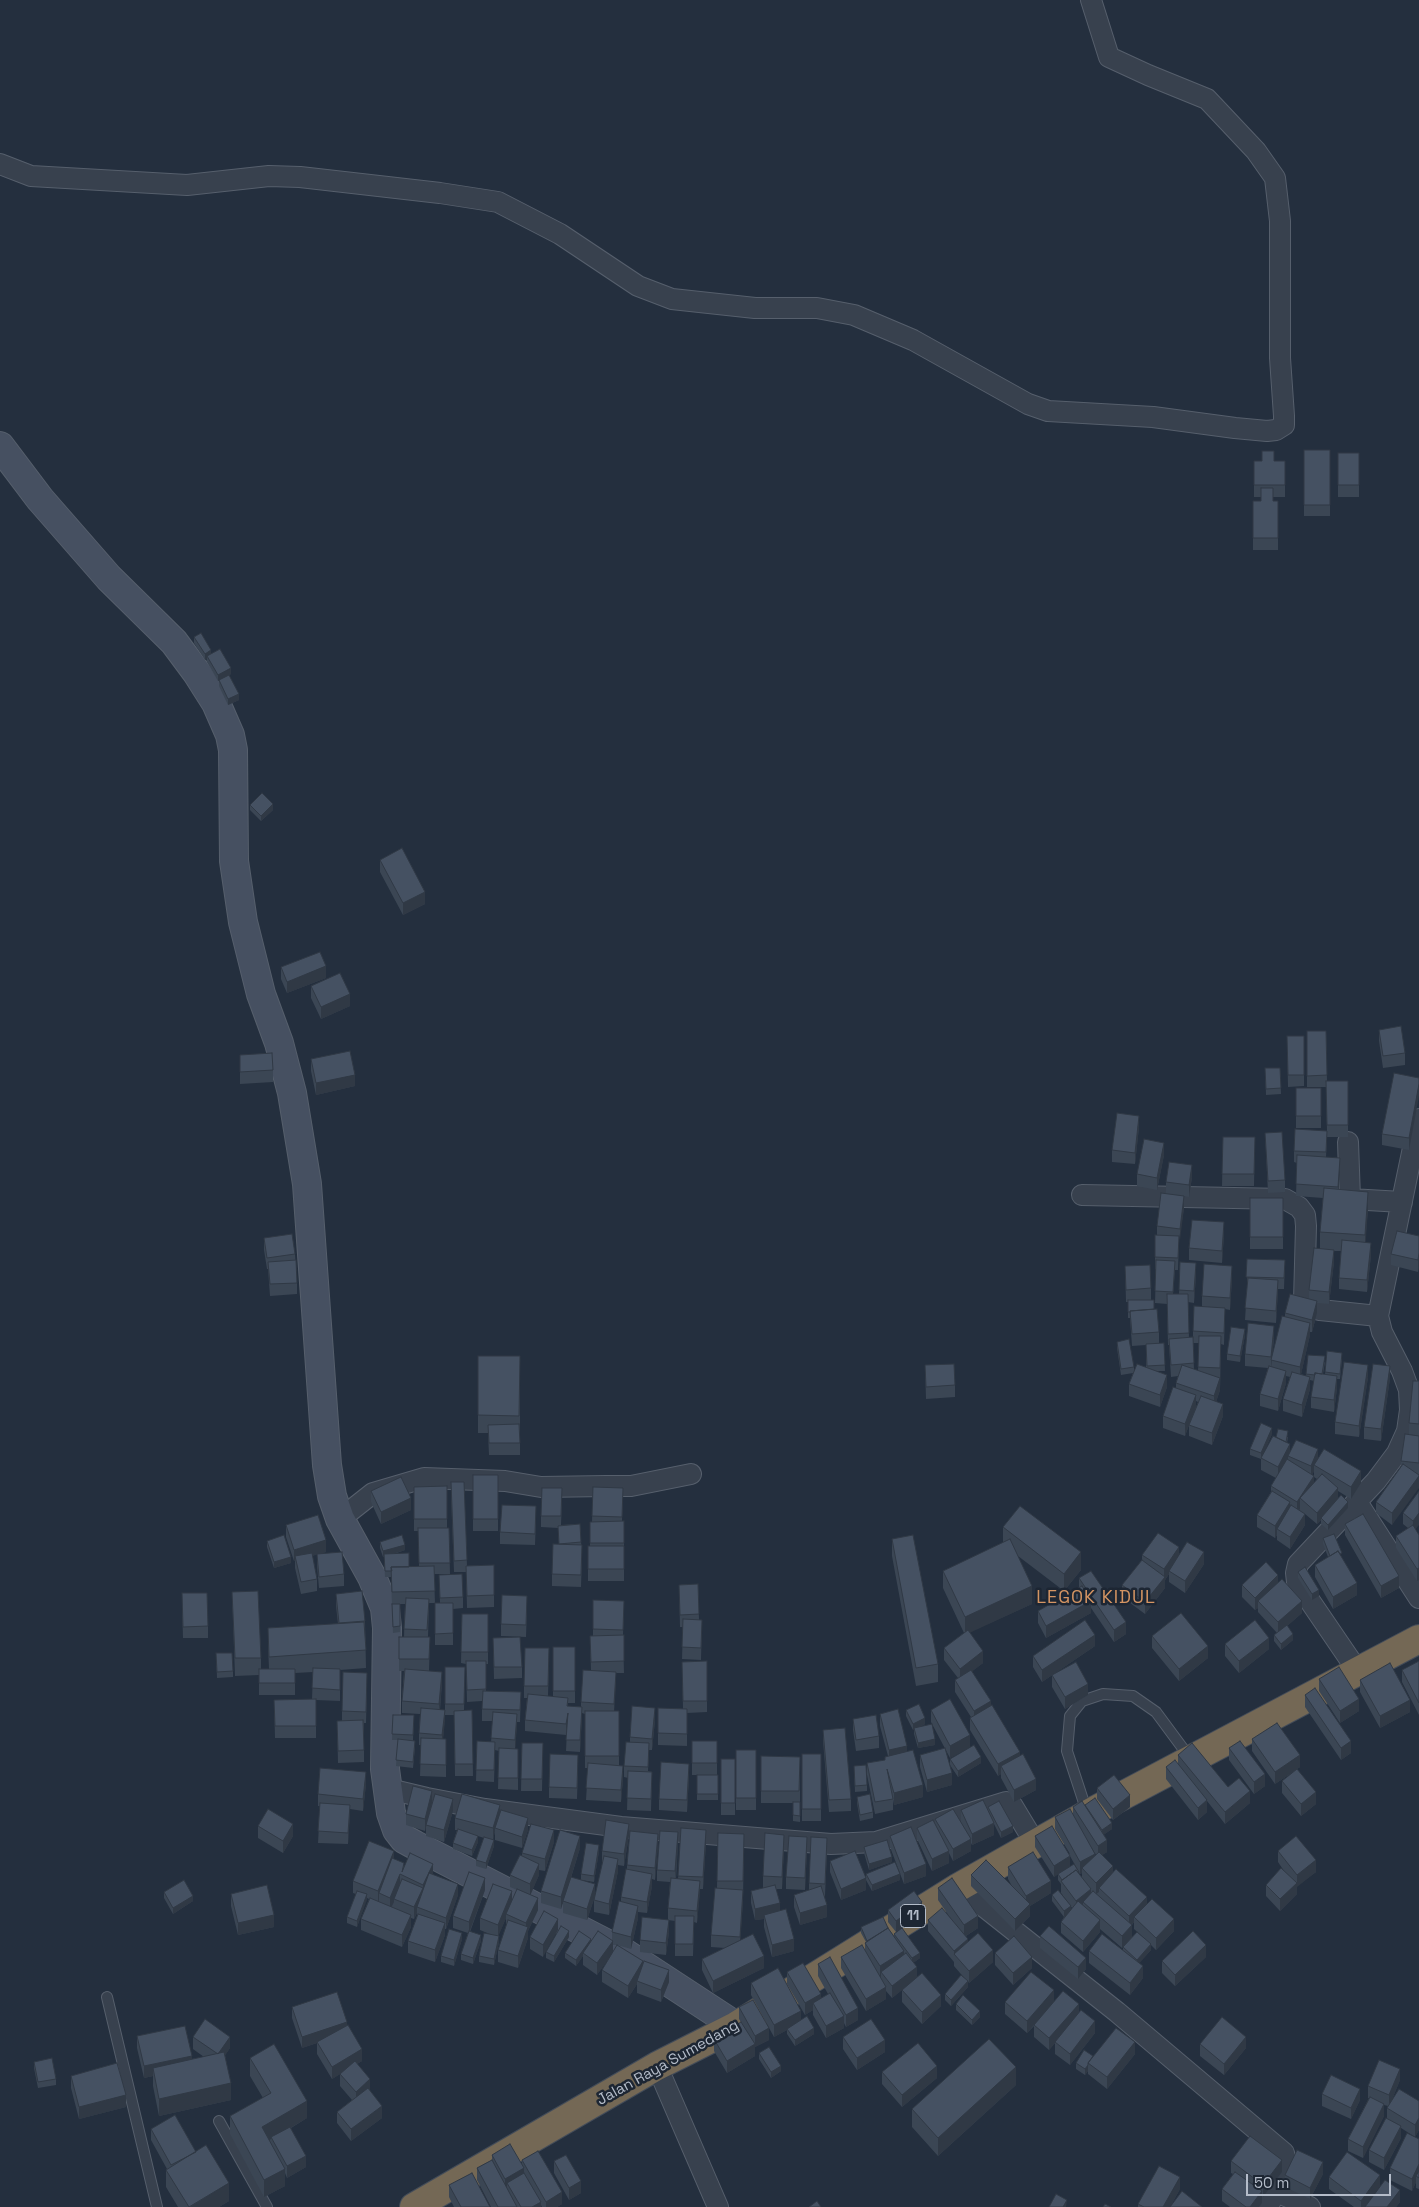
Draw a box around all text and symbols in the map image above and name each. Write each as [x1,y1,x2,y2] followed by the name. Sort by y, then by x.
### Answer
[1035,1587,1157,1609] district label: LEGOK KIDUL
[900,1904,926,1928] road number: 11
[594,2017,742,2109] street label: Jalan Raya Sumedang
[1249,2164,1394,2196] scale bar
[1254,2173,1289,2192] text: 50 m

